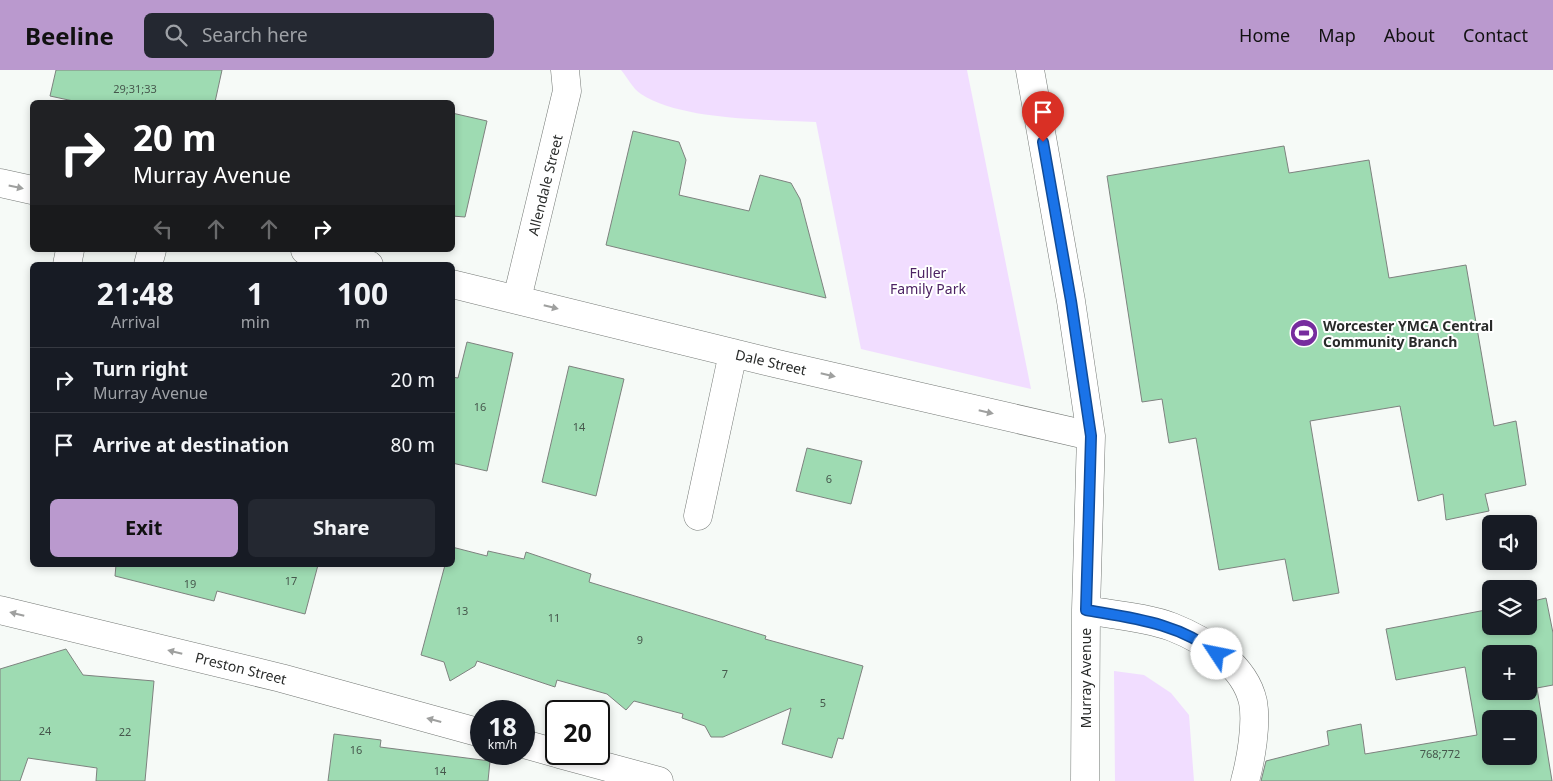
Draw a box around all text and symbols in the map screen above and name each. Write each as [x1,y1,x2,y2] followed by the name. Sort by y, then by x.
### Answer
[144,13,494,58] search box
[25,19,114,52] text: Beeline
[162,21,190,49] icon: search
[202,22,308,48] text: Search here
[1239,23,1290,47] text: Home
[1318,23,1356,47] text: Map
[1384,23,1435,47] text: About
[1463,23,1528,47] text: Contact
[113,81,157,96] house number: 29;31;33
[1022,91,1064,142] pin
[1029,98,1057,126] icon: arrive
[133,114,216,161] text: 20 m
[50,120,115,185] icon: right
[523,133,567,237] street label: Allendale Street
[133,159,291,189] text: Murray Avenue
[9,183,24,191] one-way arrow
[149,215,177,243] icon: left
[202,215,230,243] icon: ahead
[255,215,283,243] icon: ahead
[308,215,336,243] icon: right
[890,263,966,298] park label: Fuller Family Park
[97,273,174,314] text: 21:48
[247,273,264,314] text: 1
[337,273,388,314] text: 100
[544,303,559,311] one-way arrow
[111,311,160,333] text: Arrival
[241,311,270,333] text: min
[355,311,370,333] text: m
[1323,316,1493,351] place label: Worcester YMCA Central Community Branch
[1289,318,1319,348] sports icon: Worcester YMCA Central Community Branch
[734,345,808,379] street label: Dale Street
[93,356,188,382] text: Turn right
[50,366,78,394] icon: right
[391,367,435,393] text: 20 m
[820,371,835,379] one-way arrow
[93,382,208,404] text: Murray Avenue
[474,399,486,414] house number: 16
[979,408,995,416] one-way arrow
[573,419,586,434] house number: 14
[50,431,78,459] icon: arrive
[93,432,289,458] text: Arrive at destination
[391,432,435,458] text: 80 m
[826,471,832,486] house number: 6
[50,499,238,557] button: Exit
[248,499,435,557] button: Share
[1482,515,1537,765] map controls
[1482,515,1537,570] button: sound
[285,573,297,588] house number: 17
[184,576,196,591] house number: 19
[1482,580,1537,635] button: layers
[456,603,468,618] house number: 13
[10,610,25,618] one-way arrow
[548,610,560,625] house number: 11
[1190,627,1242,679] position arrow
[1076,628,1095,728] street label: Murray Avenue
[637,632,643,647] house number: 9
[1482,645,1537,700] button: +
[193,647,289,689] street label: Preston Street
[168,648,183,656] one-way arrow
[722,666,728,681] house number: 7
[820,695,826,710] house number: 5
[545,700,610,765] speed limit sign: 20
[488,709,517,743] text: 18
[1482,710,1537,765] button: −
[427,715,442,723] one-way arrow
[39,723,52,738] house number: 24
[119,724,131,739] house number: 22
[488,736,517,753] text: km/h
[350,742,362,757] house number: 16
[1420,746,1460,761] house number: 768;772
[434,763,447,778] house number: 14

